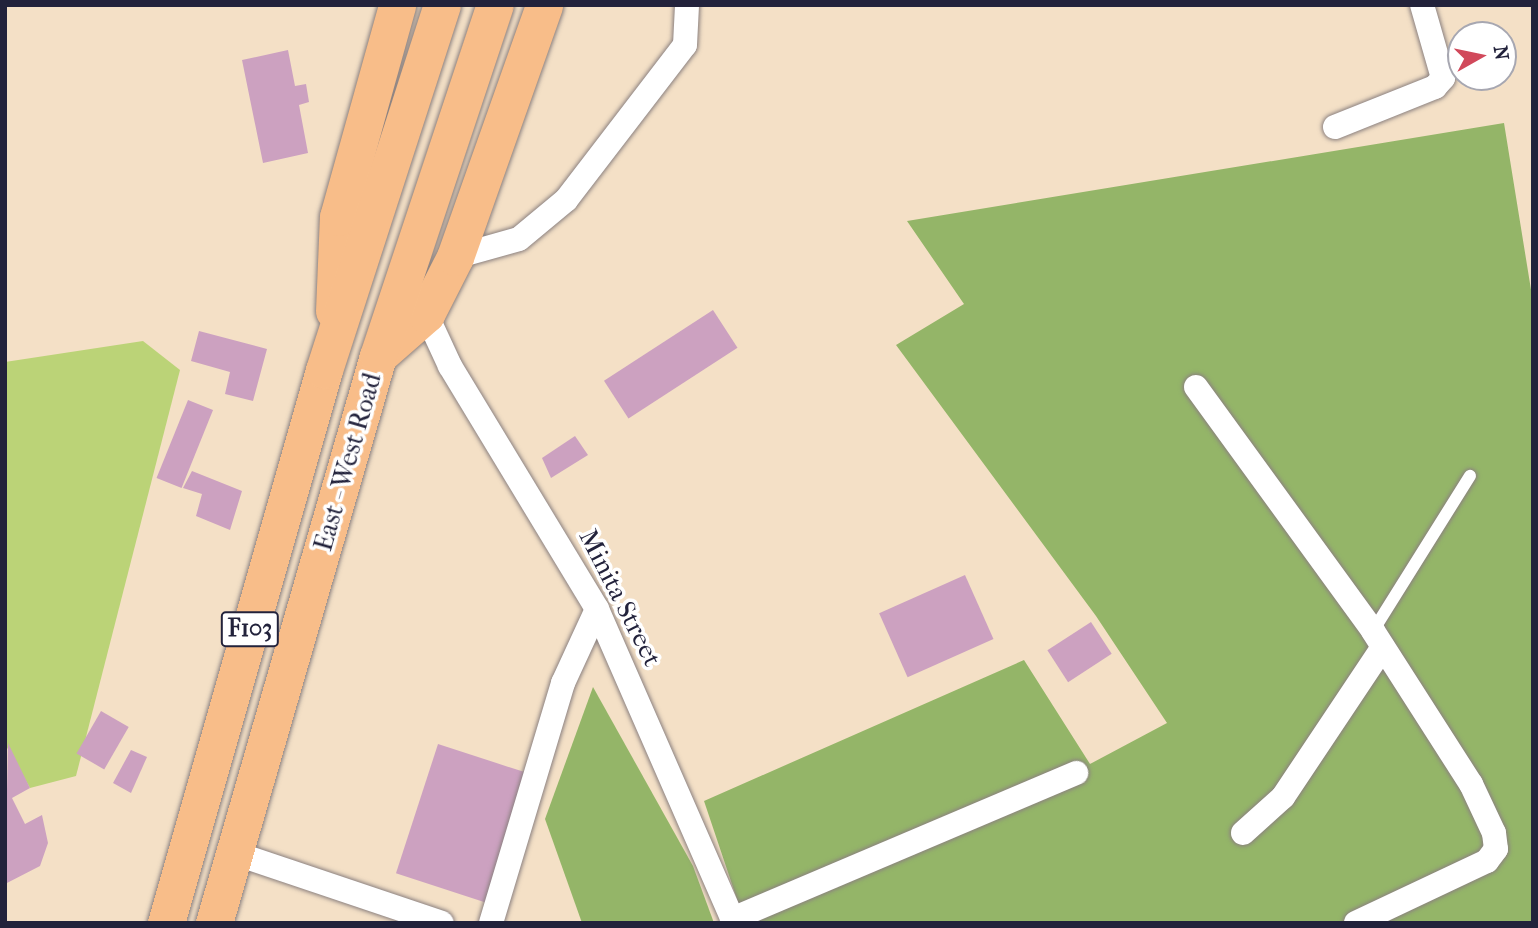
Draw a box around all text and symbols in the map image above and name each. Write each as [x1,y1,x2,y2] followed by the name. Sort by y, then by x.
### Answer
[1447,21,1517,91] north arrow
[1489,44,1513,62] text: N
[308,369,388,555] street label: East - West Road
[572,524,668,672] street label: Minita Street
[220,608,280,650] road number: F103

